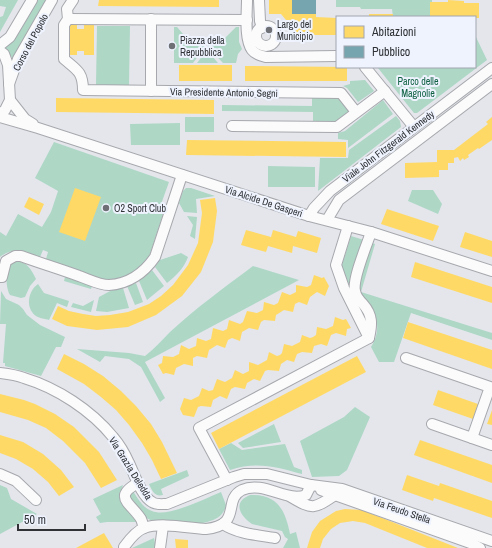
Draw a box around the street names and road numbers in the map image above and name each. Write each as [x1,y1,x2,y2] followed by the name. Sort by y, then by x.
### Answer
[10,11,51,73] street label: Corso del Popolo
[170,85,278,100] street label: Via Presidente Antonio Segni
[340,107,438,185] street label: Viale John Fitzgerald Kennedy
[223,183,304,220] street label: Via Alcide De Gasperi
[106,434,155,503] street label: Via Grazia Deledda
[371,495,433,527] street label: Via Feudo Stella

